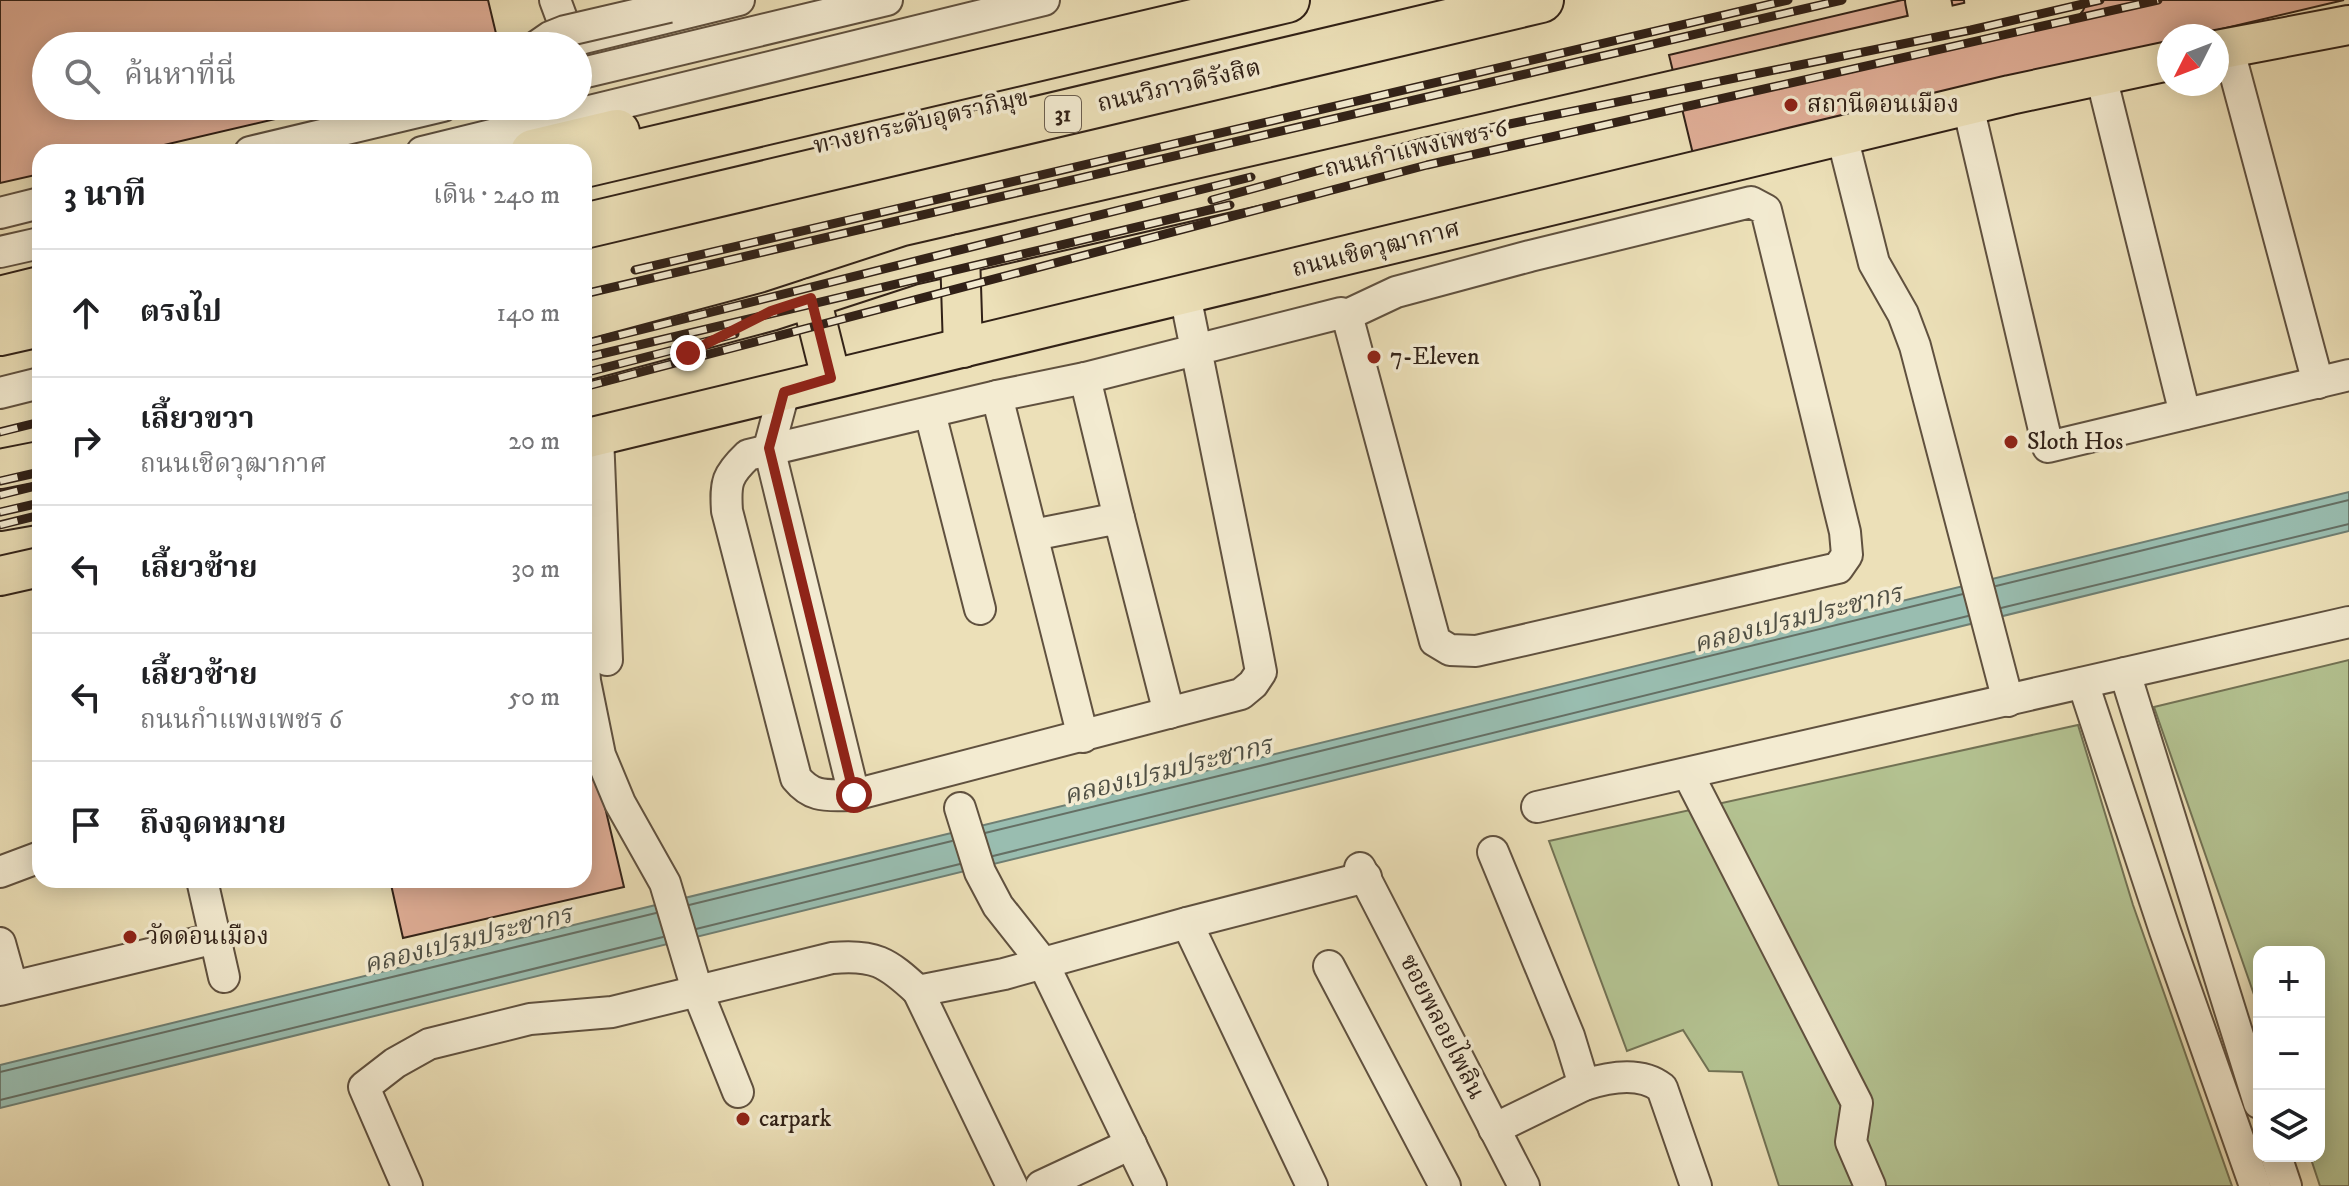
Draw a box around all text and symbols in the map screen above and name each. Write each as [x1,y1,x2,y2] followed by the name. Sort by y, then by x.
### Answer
[2157,24,2229,96] north arrow
[32,32,592,120] search box
[1094,53,1264,119] street label: ถนนวิภาวดีรังสิต
[60,54,104,98] icon: search
[124,57,236,94] text: ค้นหาที่นี่
[810,83,1032,161] street label: ทางยกระดับอุตราภิมุข
[1807,90,1959,120] place label: สถานีดอนเมือง
[1045,96,1081,132] road number: 31
[1782,96,1800,114] marker: สถานีดอนเมือง
[1322,113,1512,185] street label: ถนนกำแพงเพชร 6
[64,174,146,216] text: 3 นาที
[433,179,560,212] text: เดิน · 240 m
[1289,214,1463,284] street label: ถนนเชิดวุฒากาศ
[64,291,108,335] icon: ahead
[140,294,222,331] text: ตรงไป
[496,297,560,330] text: 140 m
[670,335,706,371] route end
[1390,342,1480,372] place label: 7-Eleven
[1365,348,1383,366] marker: 7-Eleven
[140,401,254,438] text: เลี้ยวขวา
[64,419,108,463] icon: right
[508,425,560,458] text: 20 m
[2027,427,2123,457] place label: Sloth Hos
[2002,433,2020,451] marker: Sloth Hos
[140,448,326,481] text: ถนนเชิดวุฒากาศ
[64,547,108,591] icon: left
[140,550,258,587] text: เลี้ยวซ้าย
[511,553,560,586] text: 30 m
[1690,576,1909,661] water label: คลองเปรมประชากร
[140,657,258,694] text: เลี้ยวซ้าย
[64,675,108,719] icon: left
[508,681,560,714] text: 50 m
[140,704,342,737] text: ถนนกำแพงเพชร 6
[1060,728,1279,813] water label: คลองเปรมประชากร
[836,777,872,813] route start
[64,803,108,847] icon: arrive
[140,806,286,843] text: ถึงจุดหมาย
[360,897,579,982] water label: คลองเปรมประชากร
[146,922,269,952] place label: วัดดอนเมือง
[121,928,139,946] marker: วัดดอนเมือง
[2253,946,2325,1162] map controls
[2253,946,2325,1018] button: +
[1393,948,1495,1104] street label: ซอยพลอยไพลิน
[2253,1018,2325,1090] button: −
[2253,1090,2325,1162] button: layers
[759,1104,832,1134] place label: carpark
[734,1110,752,1128] marker: carpark

